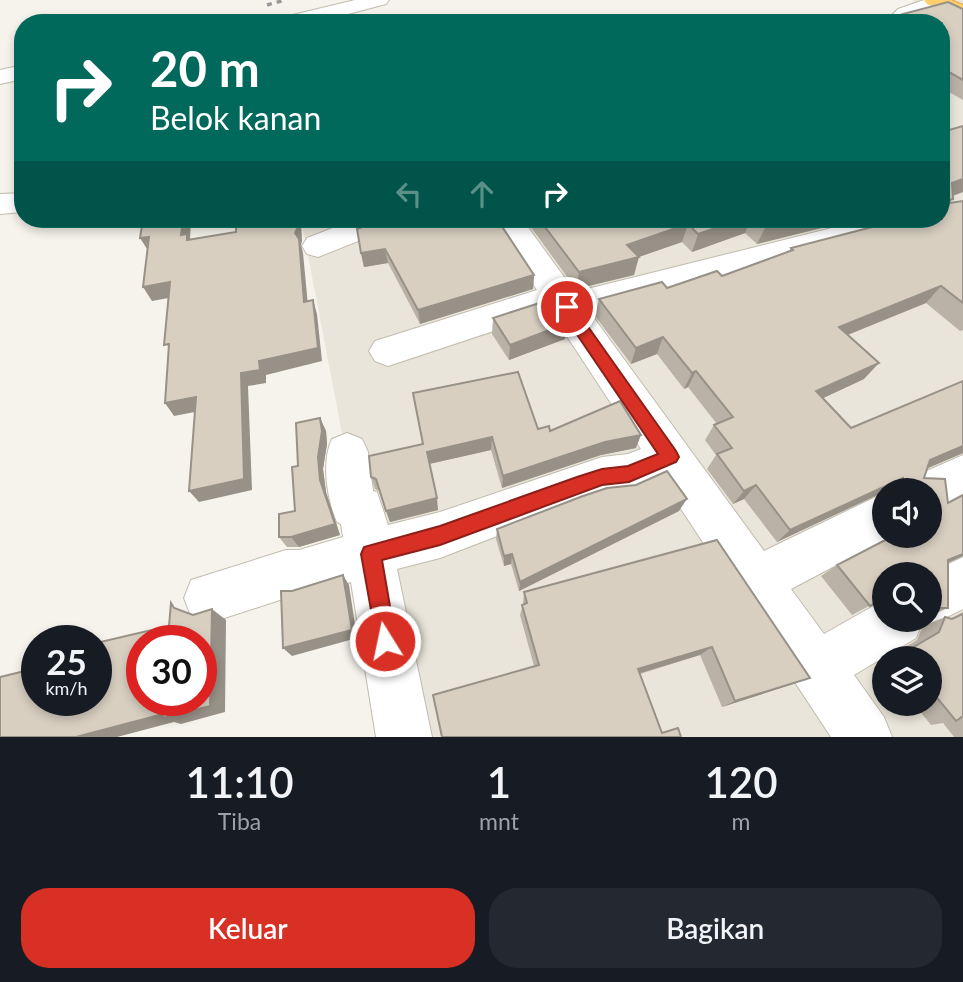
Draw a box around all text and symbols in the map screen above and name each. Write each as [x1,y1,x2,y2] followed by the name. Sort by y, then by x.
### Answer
[150,39,260,97] text: 20 m
[35,42,126,133] icon: right
[150,98,321,137] text: Belok kanan
[390,175,428,213] icon: left
[463,175,501,213] icon: ahead
[536,175,574,213] icon: right
[537,277,597,337] pin
[548,288,586,326] icon: arrive
[872,478,942,716] map controls
[872,478,942,548] button: sound
[872,562,942,632] button: search
[348,604,422,678] position arrow
[126,625,217,716] speed limit sign: 30
[46,640,87,682] text: 25
[872,646,942,716] button: layers
[45,677,88,699] text: km/h
[185,757,294,807] text: 11:10
[487,757,511,807] text: 1
[704,757,778,807] text: 120
[218,807,261,835] text: Tiba
[479,807,519,835] text: mnt
[731,807,750,835] text: m
[21,888,475,968] button: Keluar
[489,888,942,968] button: Bagikan

